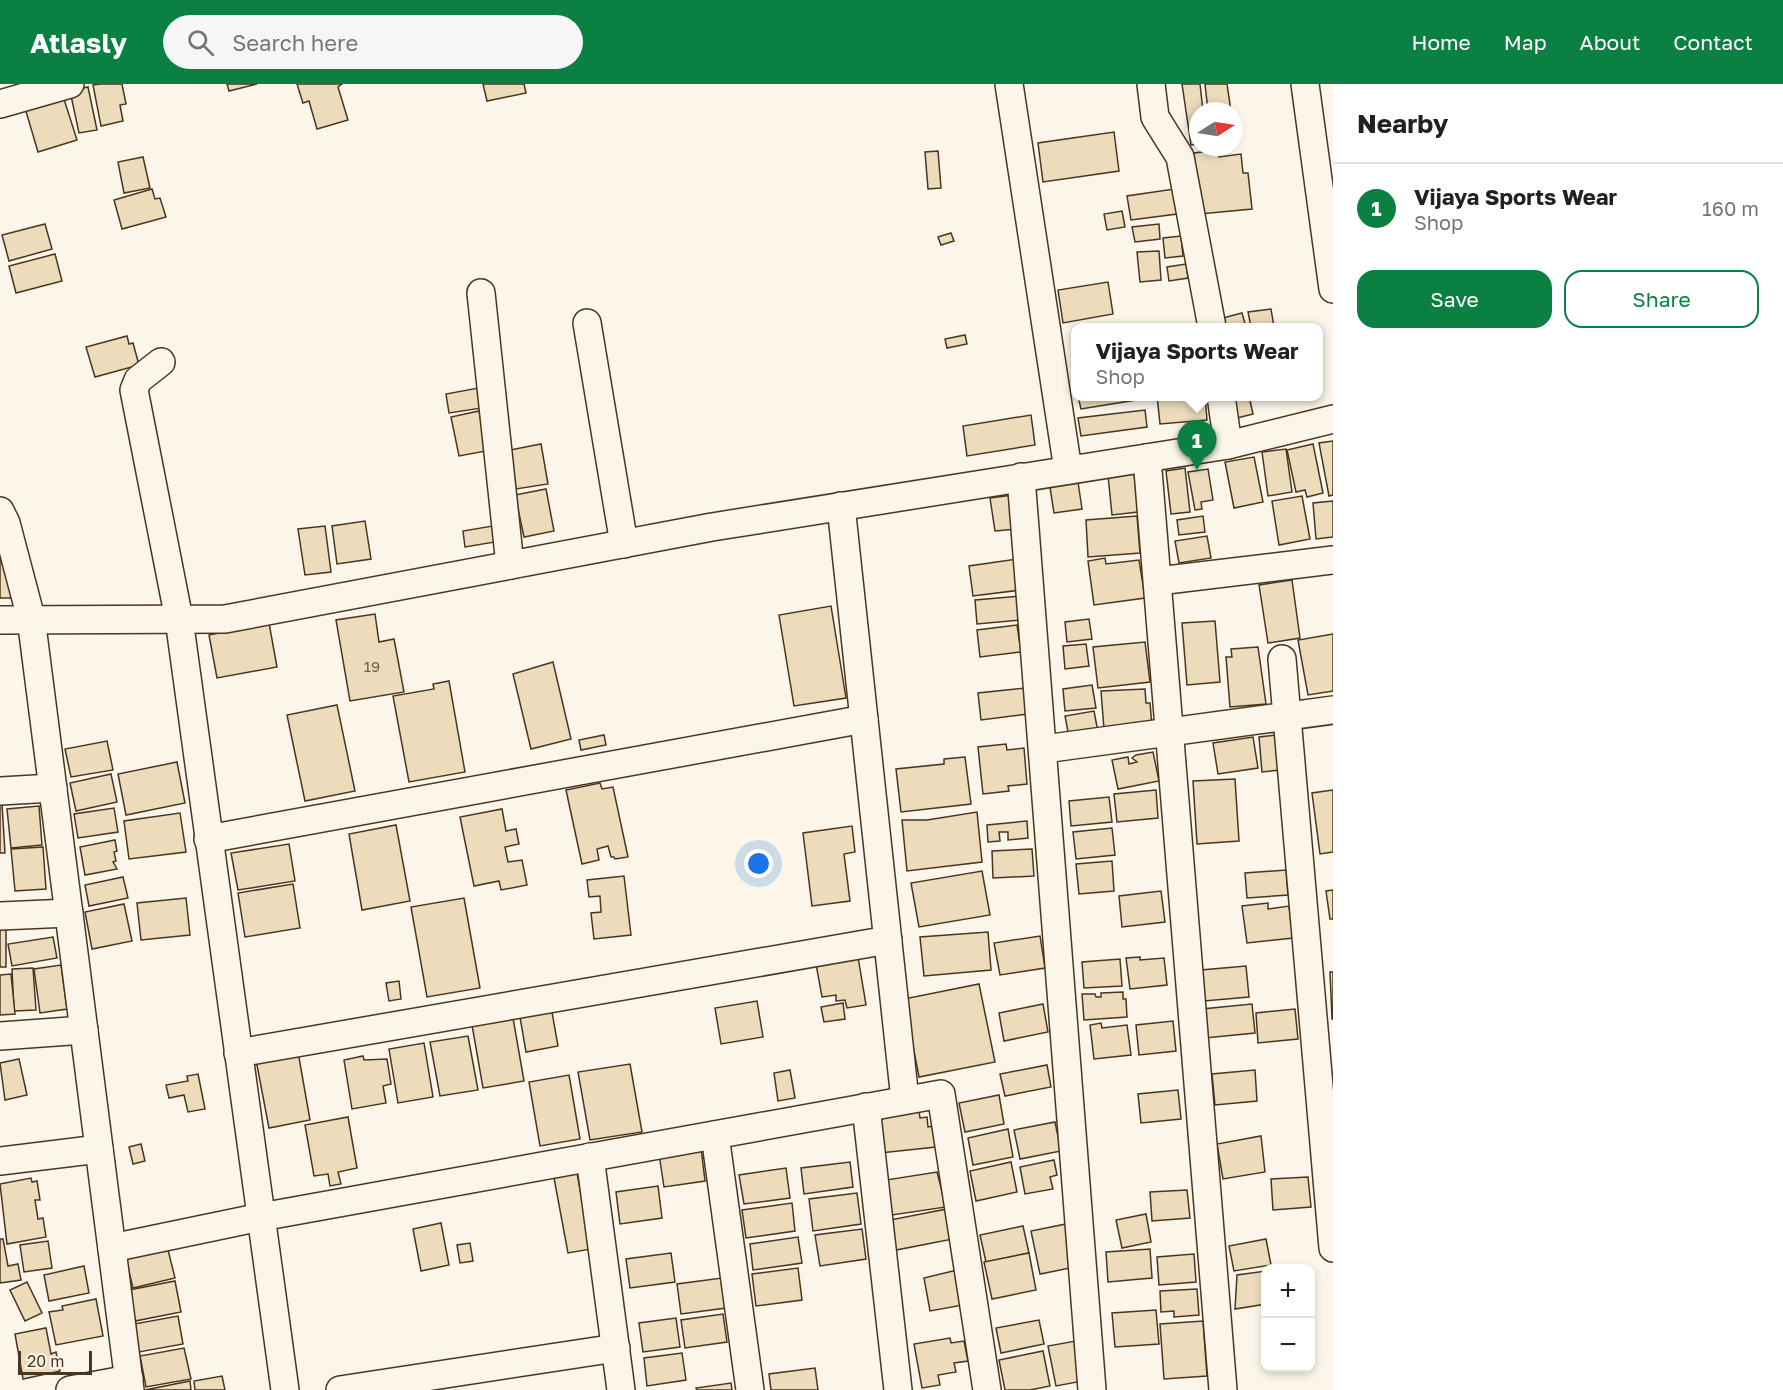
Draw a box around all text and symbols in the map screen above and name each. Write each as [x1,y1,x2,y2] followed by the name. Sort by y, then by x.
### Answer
[163,15,583,69] search box
[30,26,127,59] text: Atlasly
[184,26,217,59] icon: search
[232,29,358,56] text: Search here
[1411,29,1471,55] text: Home
[1504,29,1547,55] text: Map
[1580,29,1640,55] text: About
[1673,29,1753,55] text: Contact
[1189,102,1243,156] north arrow
[1357,108,1448,139] text: Nearby
[1414,183,1617,210] text: Vijaya Sports Wear
[1371,196,1382,220] text: 1
[1702,196,1759,220] text: 160 m
[1414,210,1463,234] text: Shop
[1357,270,1552,328] button: Save
[1564,270,1759,328] button: Share
[1071,323,1323,401] popup
[1095,337,1299,364] text: Vijaya Sports Wear
[1095,364,1145,388] text: Shop
[1178,420,1216,470] pin: 1
[364,657,380,675] house number: 19
[744,849,773,878] your location
[1261,1264,1315,1372] map controls
[1261,1264,1315,1318] button: +
[1261,1318,1315,1372] button: −
[18,1348,92,1376] scale bar
[27,1351,64,1371] text: 20 m

